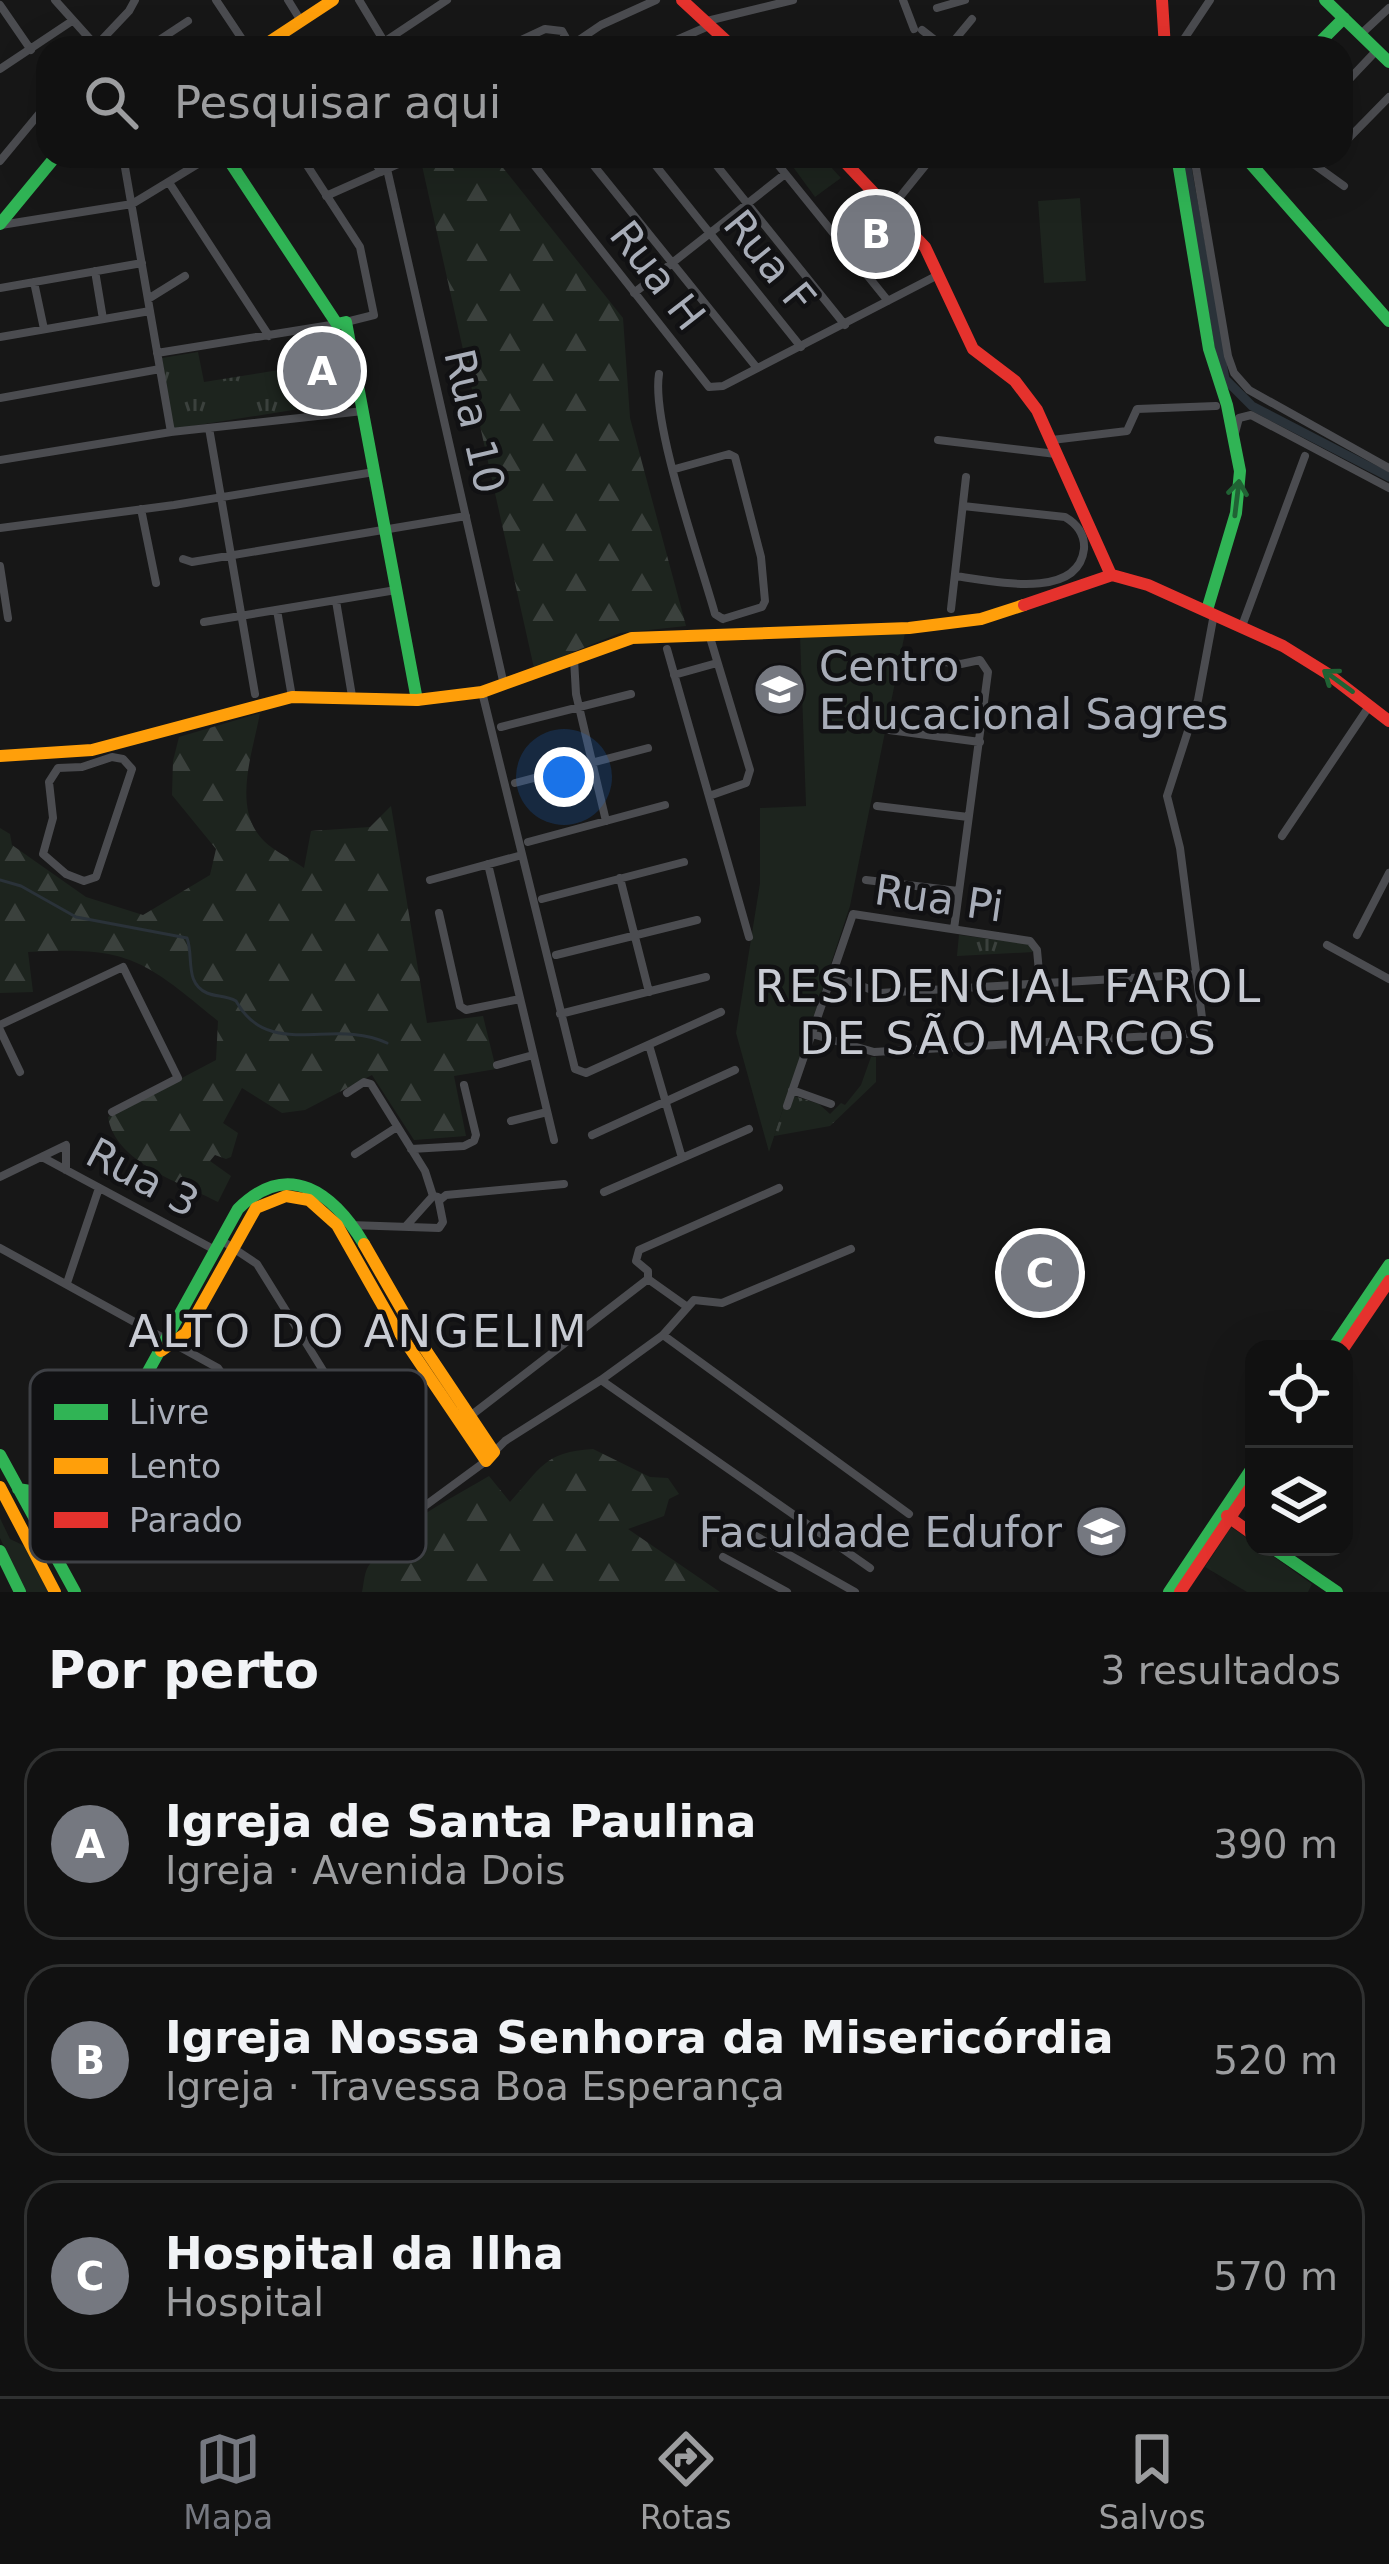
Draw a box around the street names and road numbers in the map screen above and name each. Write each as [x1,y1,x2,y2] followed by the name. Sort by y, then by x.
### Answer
[714,200,826,322] street label: Rua F
[600,211,715,339] street label: Rua H
[434,344,515,498] street label: Rua 10
[872,865,1006,932] street label: Rua Pi
[78,1128,207,1227] street label: Rua 3

